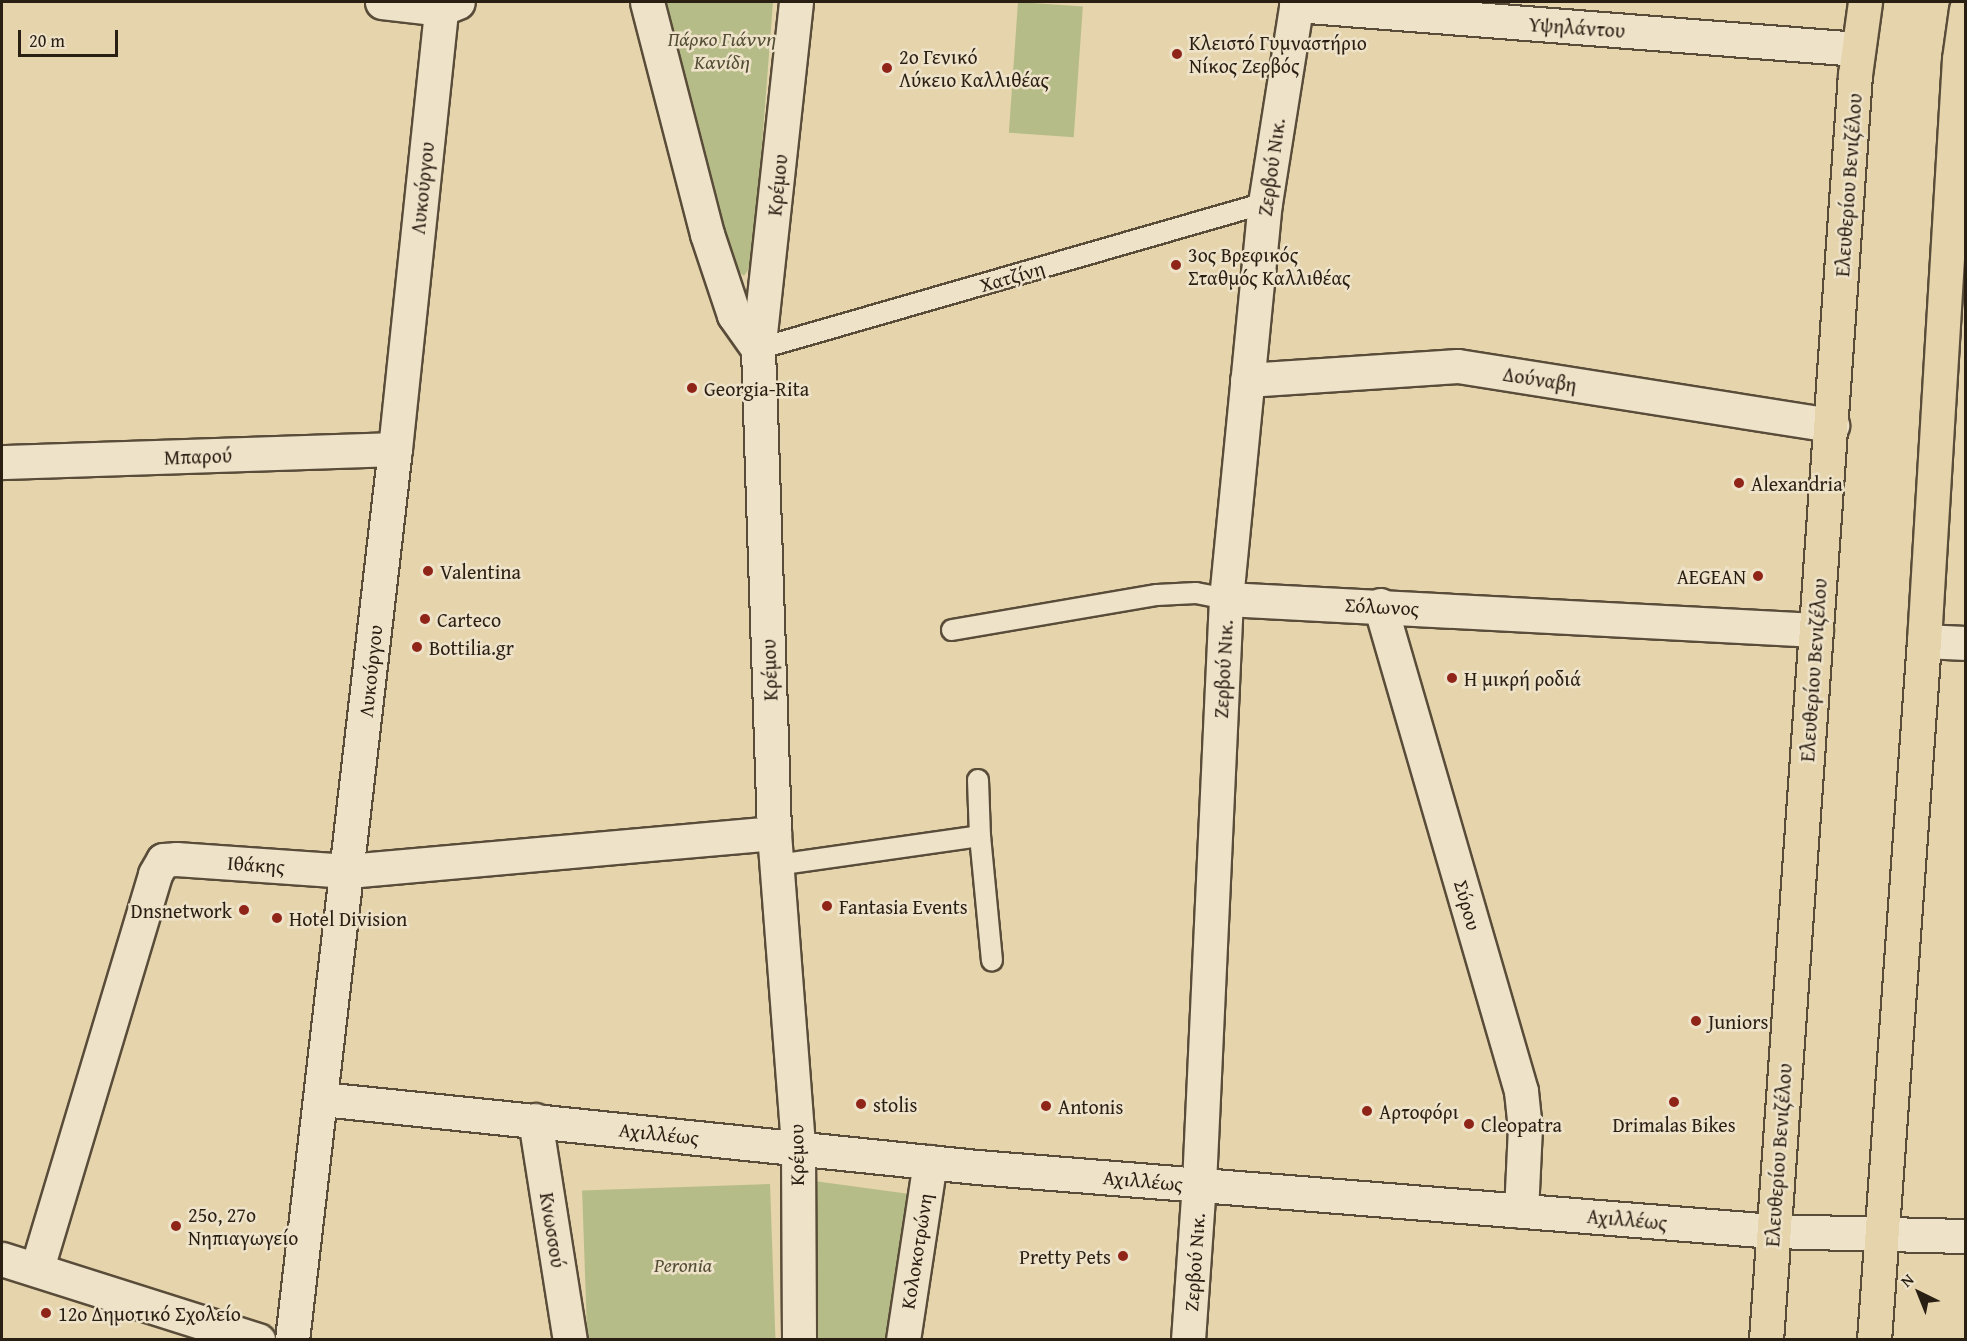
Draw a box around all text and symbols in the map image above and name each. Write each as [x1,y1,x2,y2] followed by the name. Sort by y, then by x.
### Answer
[1528,12,1626,42] street label: Υψηλάντου
[21,18,122,56] scale bar
[668,26,776,73] park label: Πάρκο Γιάννη Κανίδη
[29,27,65,54] text: 20 m
[1189,30,1367,77] place label: Κλειστό Γυμναστήριο Νίκος Ζερβός
[899,45,1049,92] place label: 2ο Γενικό Λύκειο Καλλιθέας
[1170,47,1184,61] marker: Κλειστό Γυμναστήριο Νίκος Ζερβός
[880,61,894,75] marker: 2ο Γενικό Λύκειο Καλλιθέας
[1830,92,1866,278] street label: Ελευθερίου Βενιζέλου
[1252,117,1290,217] street label: Ζερβού Νικ.
[405,141,439,235] street label: Λυκούργου
[762,153,792,217] street label: Κρέμου
[1188,242,1350,289] place label: 3ος Βρεφικός Σταθμός Καλλιθέας
[977,255,1047,297] street label: Χατζίνη
[1169,258,1183,272] marker: 3ος Βρεφικός Σταθμός Καλλιθέας
[1502,361,1578,397] street label: Δούναβη
[704,376,809,400] place label: Georgia-Rita
[685,381,699,395] marker: Georgia-Rita
[164,443,232,469] street label: Μπαρού
[1751,471,1843,495] place label: Alexandria
[1732,476,1746,490] marker: Alexandria
[440,559,521,583] place label: Valentina
[421,564,435,578] marker: Valentina
[1677,564,1746,588] place label: AEGEAN
[1751,569,1765,583] marker: AEGEAN
[1795,577,1831,763] street label: Ελευθερίου Βενιζέλου
[1344,592,1420,620] street label: Σόλωνος
[437,607,501,631] place label: Carteco
[418,612,432,626] marker: Carteco
[1208,619,1238,719] street label: Ζερβού Νικ.
[353,624,387,718] street label: Λυκούργου
[429,635,514,659] place label: Bottilia.gr
[756,639,782,701] street label: Κρέμου
[410,640,424,654] marker: Bottilia.gr
[1464,666,1581,690] place label: Η μικρή ροδιά
[1445,671,1459,685] marker: Η μικρή ροδιά
[227,850,285,878] street label: Ιθάκης
[1449,877,1487,933] street label: Σύρου
[839,894,968,918] place label: Fantasia Events
[131,898,232,922] place label: Dnsnetwork
[820,899,834,913] marker: Fantasia Events
[237,903,251,917] marker: Dnsnetwork
[289,906,407,930] place label: Hotel Division
[270,911,284,925] marker: Hotel Division
[1708,1009,1768,1033] place label: Juniors
[1689,1014,1703,1028] marker: Juniors
[1760,1062,1796,1248] street label: Ελευθερίου Βενιζέλου
[873,1092,917,1116] place label: stolis
[1058,1094,1123,1118] place label: Antonis
[1667,1095,1681,1109] marker: Drimalas Bikes
[854,1097,868,1111] marker: stolis
[1039,1099,1053,1113] marker: Antonis
[1379,1099,1459,1123] place label: Αρτοφόρι
[1360,1104,1374,1118] marker: Αρτοφόρι
[1481,1112,1562,1136] place label: Cleopatra
[1612,1112,1736,1136] place label: Drimalas Bikes
[618,1117,700,1149] street label: Αχιλλέως
[1462,1117,1476,1131] marker: Cleopatra
[783,1124,809,1186] street label: Κρέμου
[1102,1165,1184,1195] street label: Αχιλλέως
[535,1191,571,1269] street label: Κνωσσού
[895,1191,937,1311] street label: Κολοκοτρώνη
[188,1202,298,1249] place label: 25ο, 27ο Νηπιαγωγείο
[1586,1204,1668,1234] street label: Αχιλλέως
[1179,1212,1209,1312] street label: Ζερβού Νικ.
[169,1219,183,1233] marker: 25ο, 27ο Νηπιαγωγείο
[1019,1244,1111,1268] place label: Pretty Pets
[1116,1249,1130,1263] marker: Pretty Pets
[654,1252,712,1276] park label: Peronia
[1889,1263,1949,1323] north arrow
[1895,1267,1919,1292] text: N
[58,1301,241,1325] place label: 12ο Δημοτικό Σχολείο
[39,1306,53,1320] marker: 12ο Δημοτικό Σχολείο

